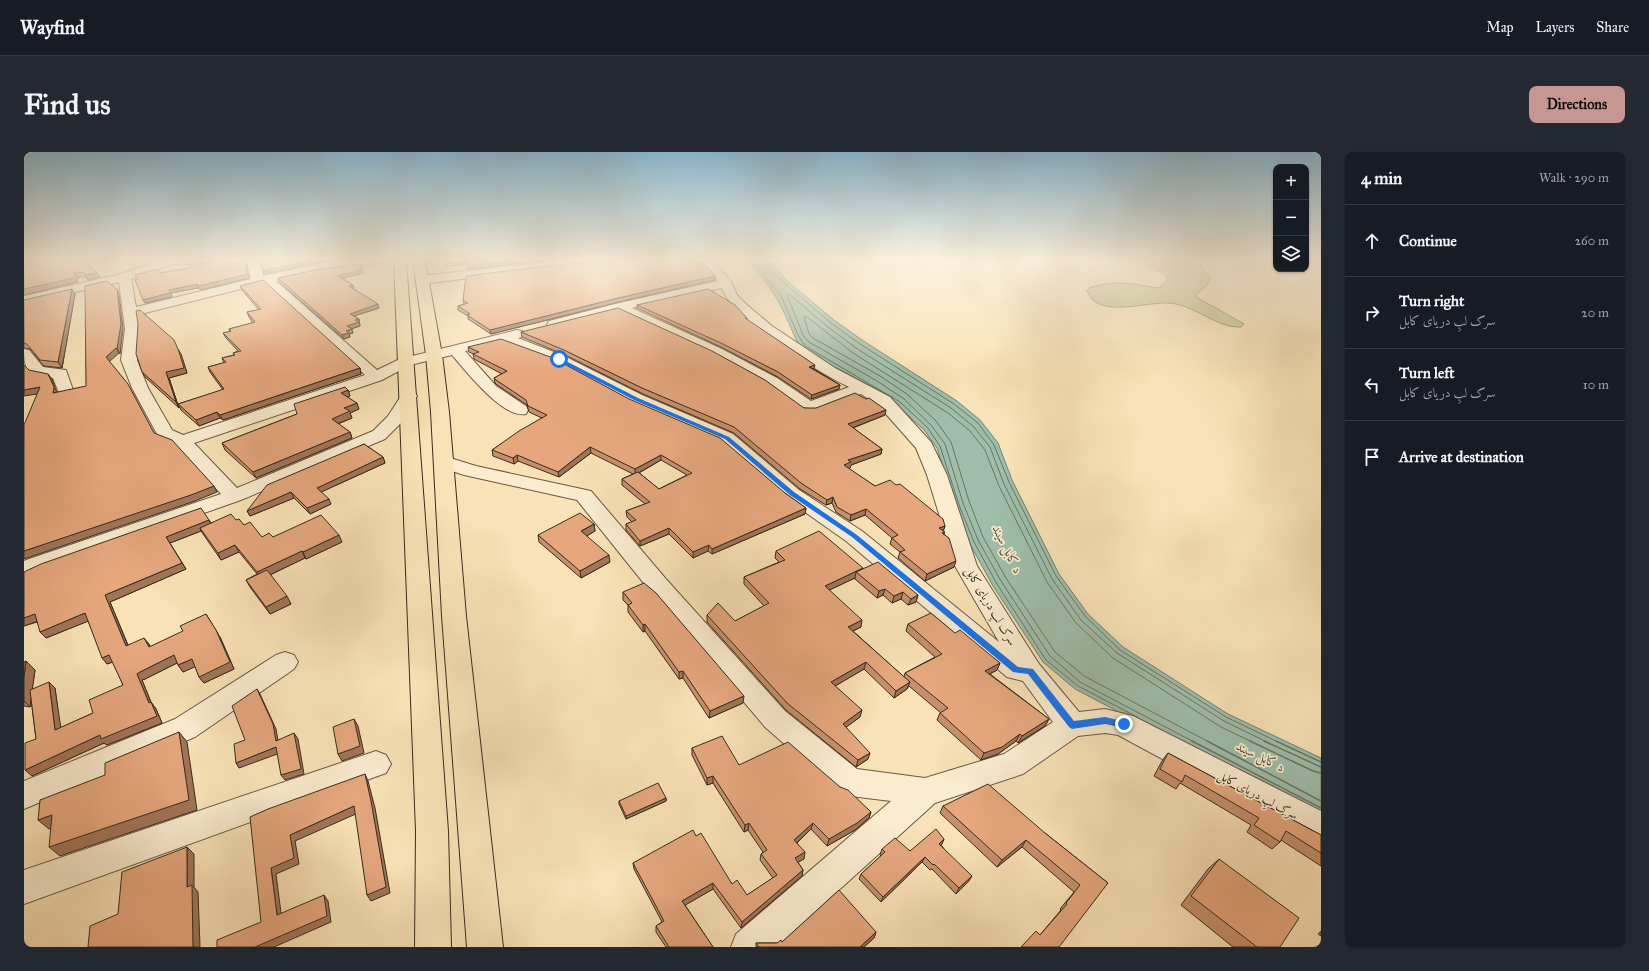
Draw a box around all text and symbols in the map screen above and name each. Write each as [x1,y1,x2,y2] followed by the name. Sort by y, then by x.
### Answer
[20,16,85,39] text: Wayfind
[1486,19,1514,36] text: Map
[1536,19,1574,36] text: Layers
[1596,19,1629,36] text: Share
[1529,86,1625,123] button: Directions
[24,87,110,122] text: Find us
[1273,164,1309,272] map controls
[1273,164,1309,200] button: +
[1361,168,1402,189] text: 4 min
[1539,170,1609,186] text: Walk · 290 m
[1273,200,1309,236] button: −
[1361,230,1383,252] icon: ahead
[1399,232,1457,250] text: Continue
[1575,233,1609,249] text: 260 m
[1273,236,1309,272] button: layers
[1399,292,1464,310] text: Turn right
[1361,302,1383,324] icon: right
[1581,305,1609,321] text: 20 m
[1399,313,1495,329] text: سرک لبِ دریای کابل
[550,350,568,368] route start
[1399,364,1455,382] text: Turn left
[1361,374,1383,396] icon: left
[1583,377,1609,393] text: 10 m
[1399,385,1495,401] text: سرک لبِ دریای کابل
[1361,446,1383,468] icon: arrive
[1399,448,1524,466] text: Arrive at destination
[988,522,1026,577] water label: د کابل سيند
[960,564,1020,649] street label: سرک لبِ دریای کابل
[1115,715,1133,733] route end
[1233,738,1288,776] water label: د کابل سيند
[1214,768,1301,825] street label: سرک لبِ دریای کابل

